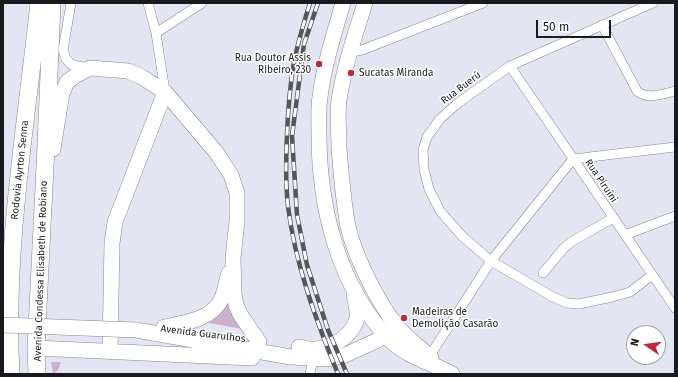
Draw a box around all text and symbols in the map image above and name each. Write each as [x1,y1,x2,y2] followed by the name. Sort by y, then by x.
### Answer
[538,12,613,38] scale bar
[543,20,569,34] text: 50 m
[235,52,311,76] place label: Rua Doutor Assis Ribeiro, 230
[314,59,324,69] marker: Rua Doutor Assis Ribeiro, 230
[359,67,433,79] place label: Sucatas Miranda
[346,68,356,78] marker: Sucatas Miranda
[439,69,483,107] street label: Rua Buerú
[9,120,31,220] street label: Rodovia Ayrton Senna
[582,157,620,205] street label: Rua Piruini
[32,180,50,362] street label: Avenida Condessa Elisabeth de Robiano
[412,306,498,330] place label: Madeiras de Demolição Casarão
[399,313,409,323] marker: Madeiras de Demolição Casarão
[160,323,246,345] street label: Avenida Guarulhos
[626,325,666,365] north arrow
[628,337,642,347] text: N

